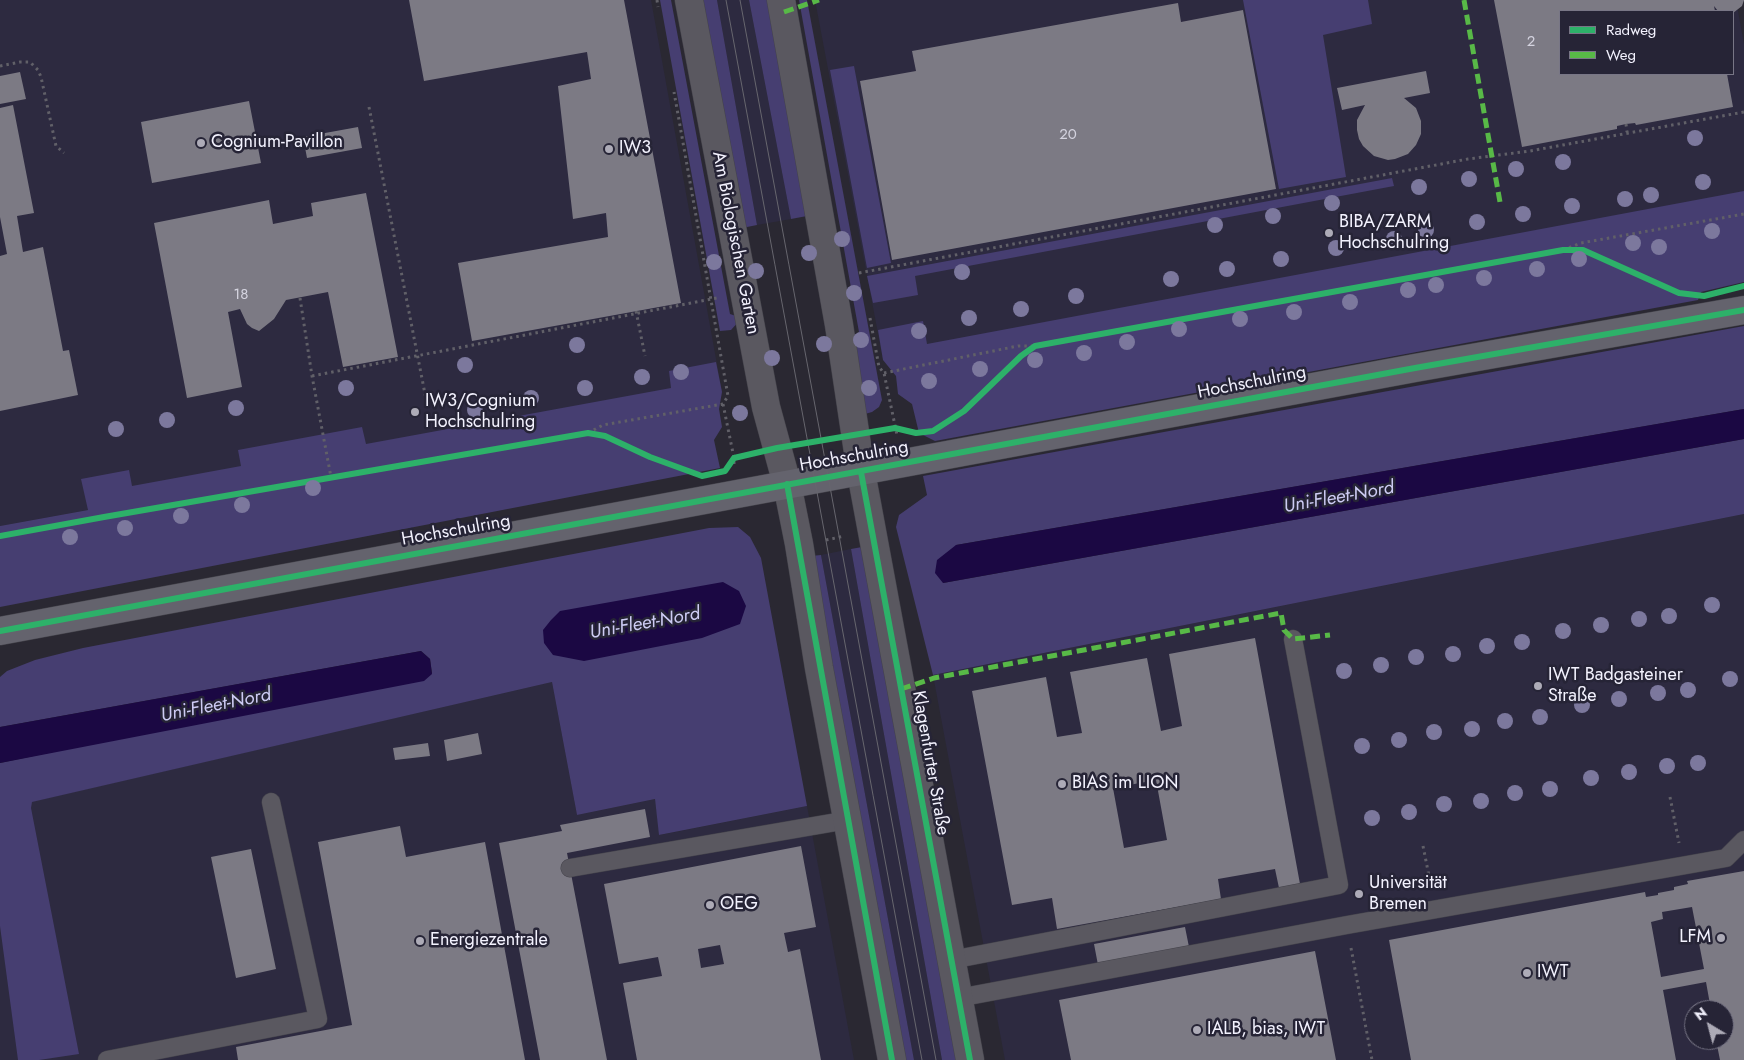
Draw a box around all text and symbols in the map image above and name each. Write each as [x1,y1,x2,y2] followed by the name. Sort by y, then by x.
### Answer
[1559,10,1734,75] legend
[1606,19,1656,41] text: Radweg
[1527,33,1535,51] house number: 2
[1606,44,1636,66] text: Weg
[1059,126,1077,144] house number: 20
[211,132,343,154] place label: Cognium-Pavillon
[195,137,207,149] marker: Cognium-Pavillon
[619,138,651,160] place label: IW3
[603,143,615,155] marker: IW3
[707,150,763,336] street label: Am Biologischen Garten
[1339,212,1449,254] place label: BIBA/ZARM Hochschulring
[1323,227,1335,239] marker: BIBA/ZARM Hochschulring
[234,286,248,304] house number: 18
[1196,362,1308,404] street label: Hochschulring
[425,391,536,434] place label: IW3/Cognium Hochschulring
[409,406,421,418] marker: IW3/Cognium Hochschulring
[798,437,910,477] street label: Hochschulring
[1282,477,1396,519] water label: Uni-Fleet-Nord
[400,511,512,551] street label: Hochschulring
[588,603,702,645] water label: Uni-Fleet-Nord
[1548,665,1683,708] place label: IWT Badgasteiner Straße
[1532,680,1544,692] marker: IWT Badgasteiner Straße
[159,684,273,728] water label: Uni-Fleet-Nord
[907,689,953,837] street label: Klagenfurter Straße
[1072,773,1178,795] place label: BIAS im LION
[1056,778,1068,790] marker: BIAS im LION
[1369,873,1447,916] place label: Universität Bremen
[1353,888,1365,900] marker: Universität Bremen
[720,894,758,916] place label: OEG
[704,899,716,911] marker: OEG
[1679,927,1711,949] place label: LFM
[430,930,548,952] place label: Energiezentrale
[1715,932,1727,944] marker: LFM
[414,935,426,947] marker: Energiezentrale
[1537,962,1568,984] place label: IWT
[1521,967,1533,979] marker: IWT
[1684,1000,1734,1050] north arrow
[1690,1002,1711,1025] text: N
[1207,1019,1325,1041] place label: IALB, bias, IWT
[1191,1024,1203,1036] marker: IALB, bias, IWT

